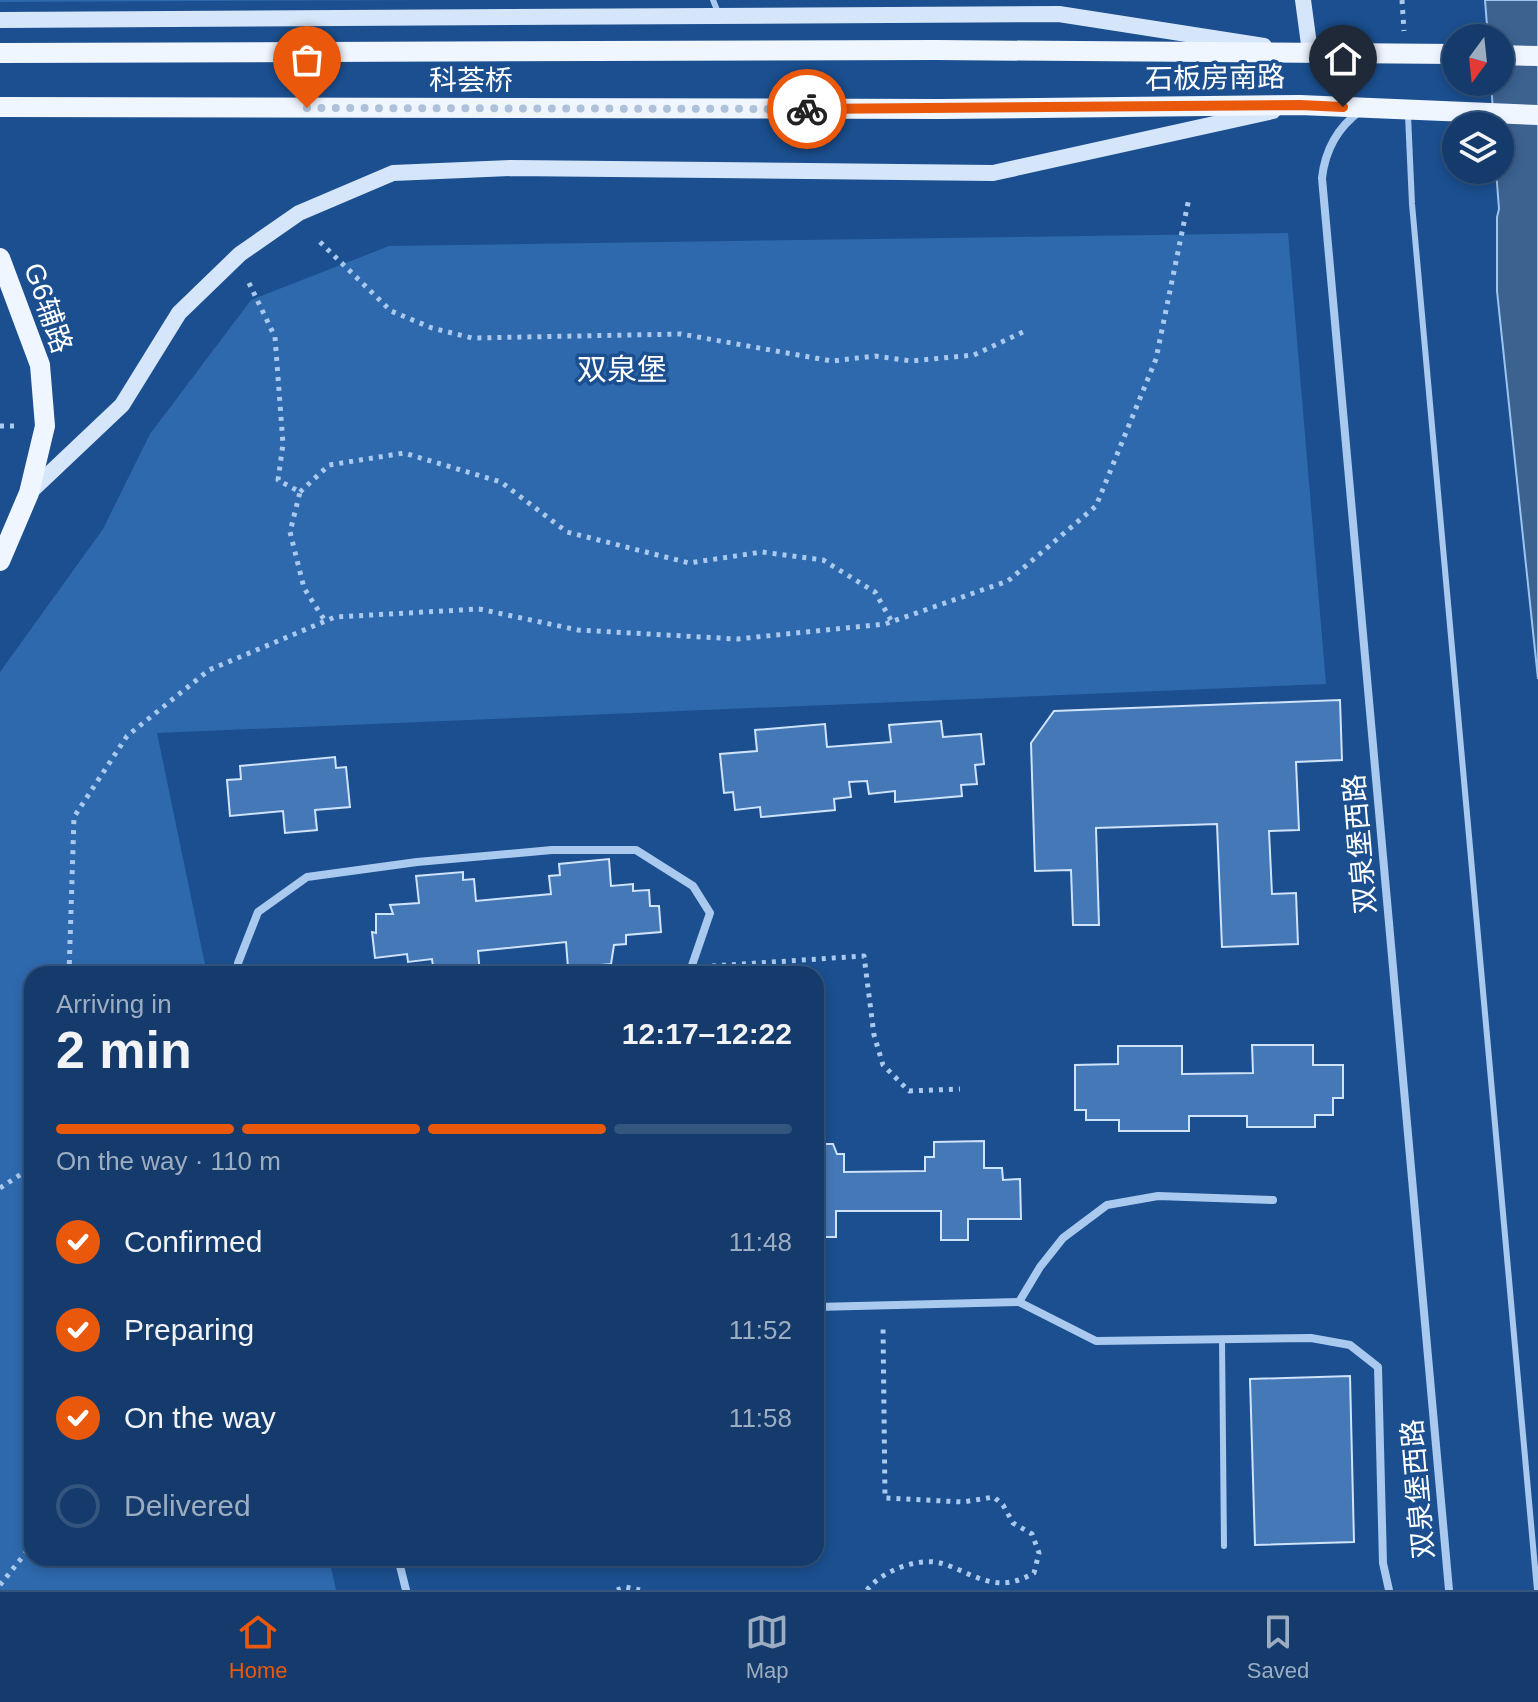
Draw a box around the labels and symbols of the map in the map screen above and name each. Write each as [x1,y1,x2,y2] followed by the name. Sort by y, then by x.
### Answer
[1442,24,1514,96] north arrow
[1309,25,1377,107] pin
[273,26,341,108] pin
[1145,61,1285,95] street label: 石板房南路
[429,65,513,96] street label: 科荟桥
[767,69,847,149] courier
[18,259,78,357] street label: G6辅路
[577,353,667,386] district label: 双泉堡
[1338,773,1382,915] street label: 双泉堡西路
[1396,1418,1440,1560] street label: 双泉堡西路

